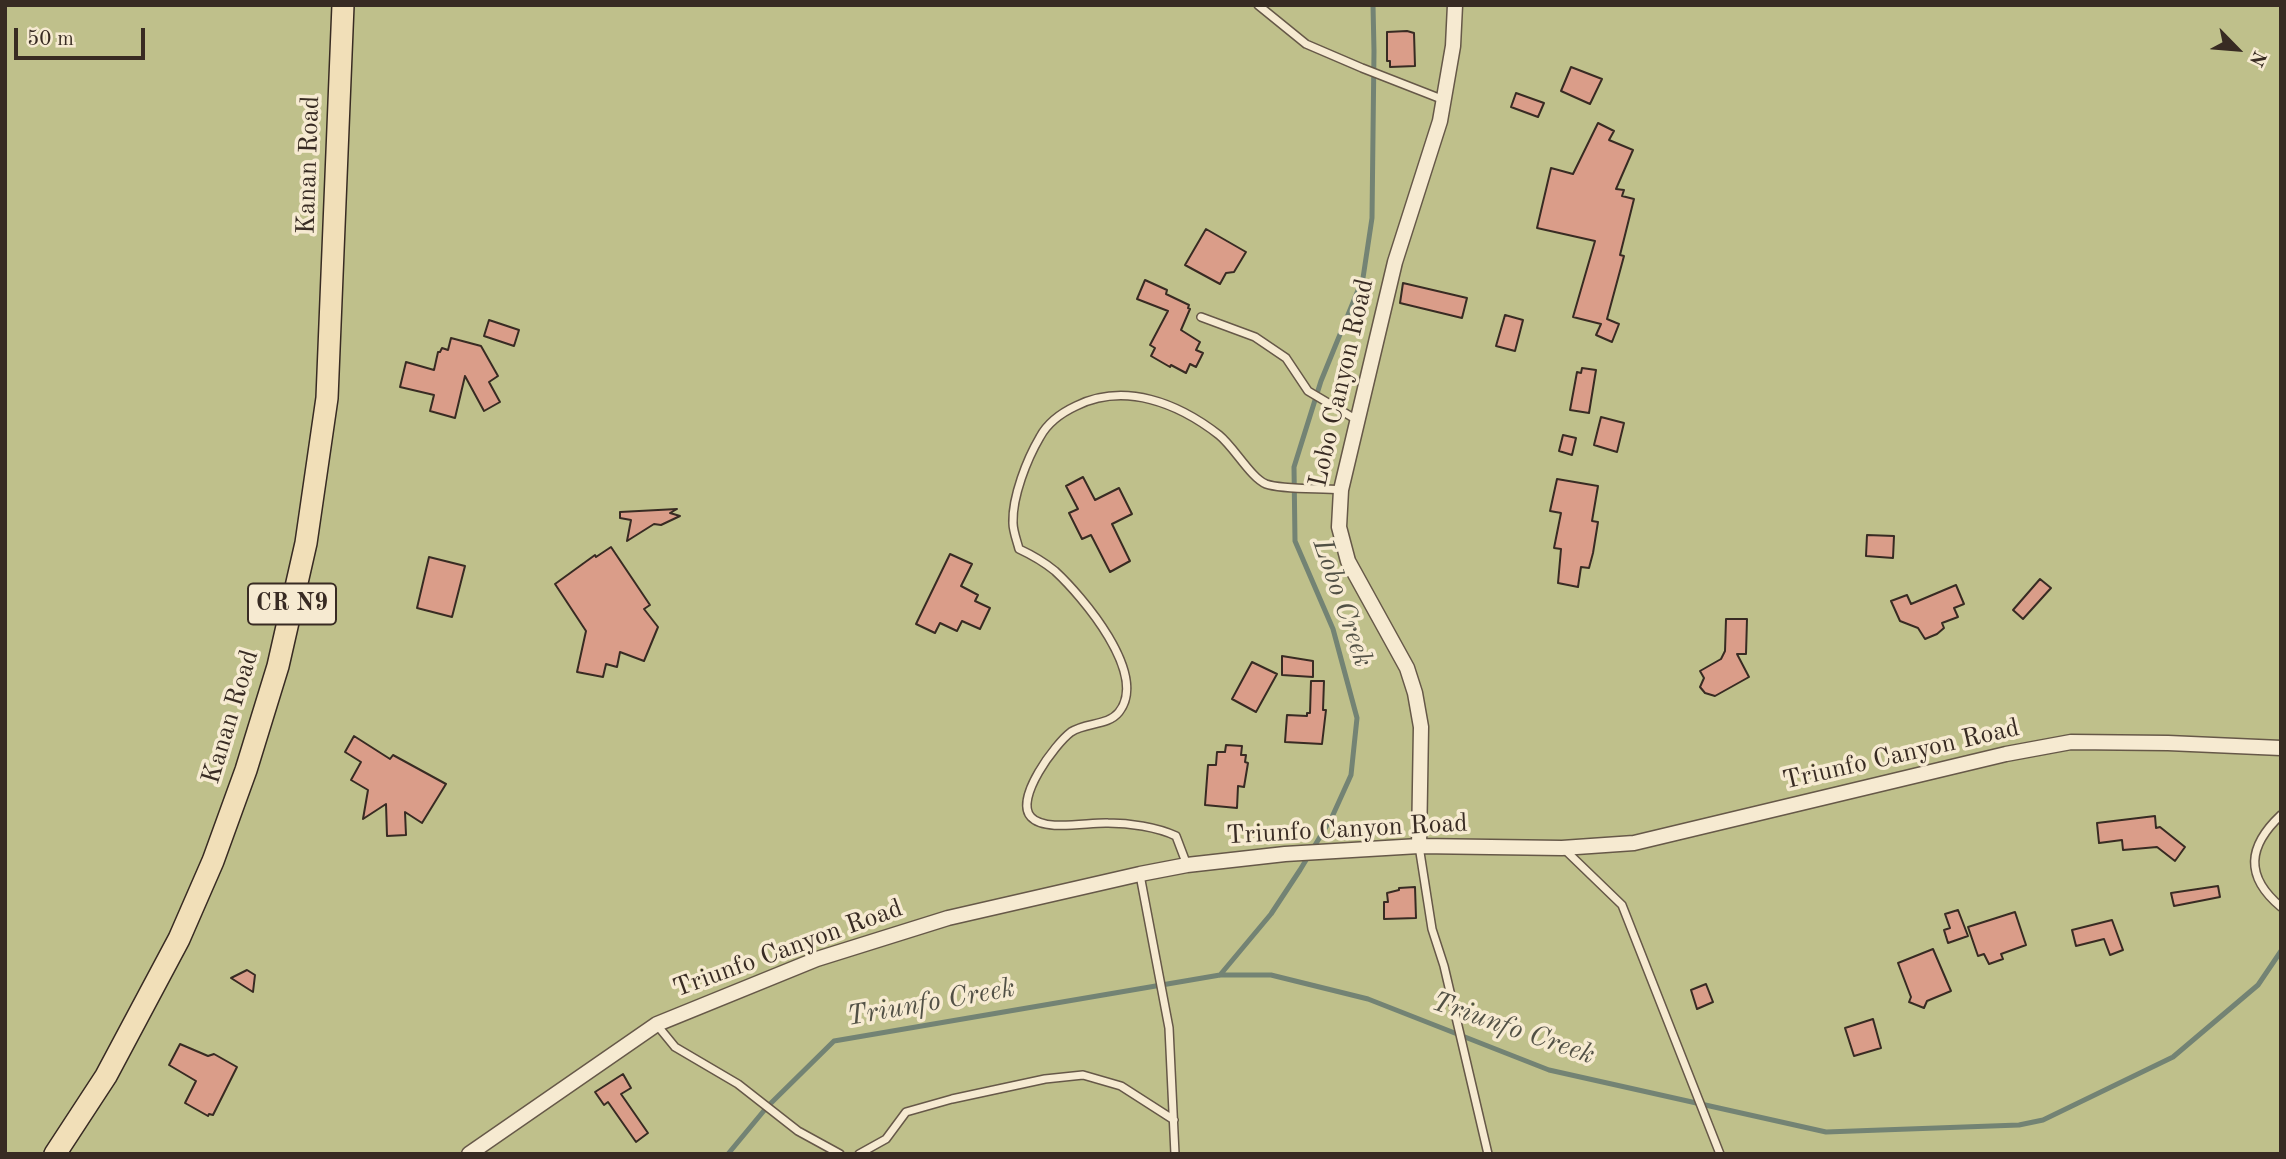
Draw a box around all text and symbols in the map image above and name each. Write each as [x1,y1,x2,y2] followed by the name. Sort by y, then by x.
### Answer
[18,14,149,58] scale bar
[2202,14,2272,84] north arrow
[27,29,74,50] text: 50 m
[2245,47,2268,69] text: N
[291,95,327,235] street label: Kanan Road
[1303,276,1381,490] street label: Lobo Canyon Road
[1304,534,1380,672] water label: Lobo Creek
[248,584,336,624] road number: CR N9
[196,646,266,788] street label: Kanan Road
[1780,713,2022,797] street label: Triunfo Canyon Road
[1225,808,1469,852] street label: Triunfo Canyon Road
[669,893,907,1005] street label: Triunfo Canyon Road
[844,972,1018,1034] water label: Triunfo Creek
[1427,985,1599,1073] water label: Triunfo Creek

